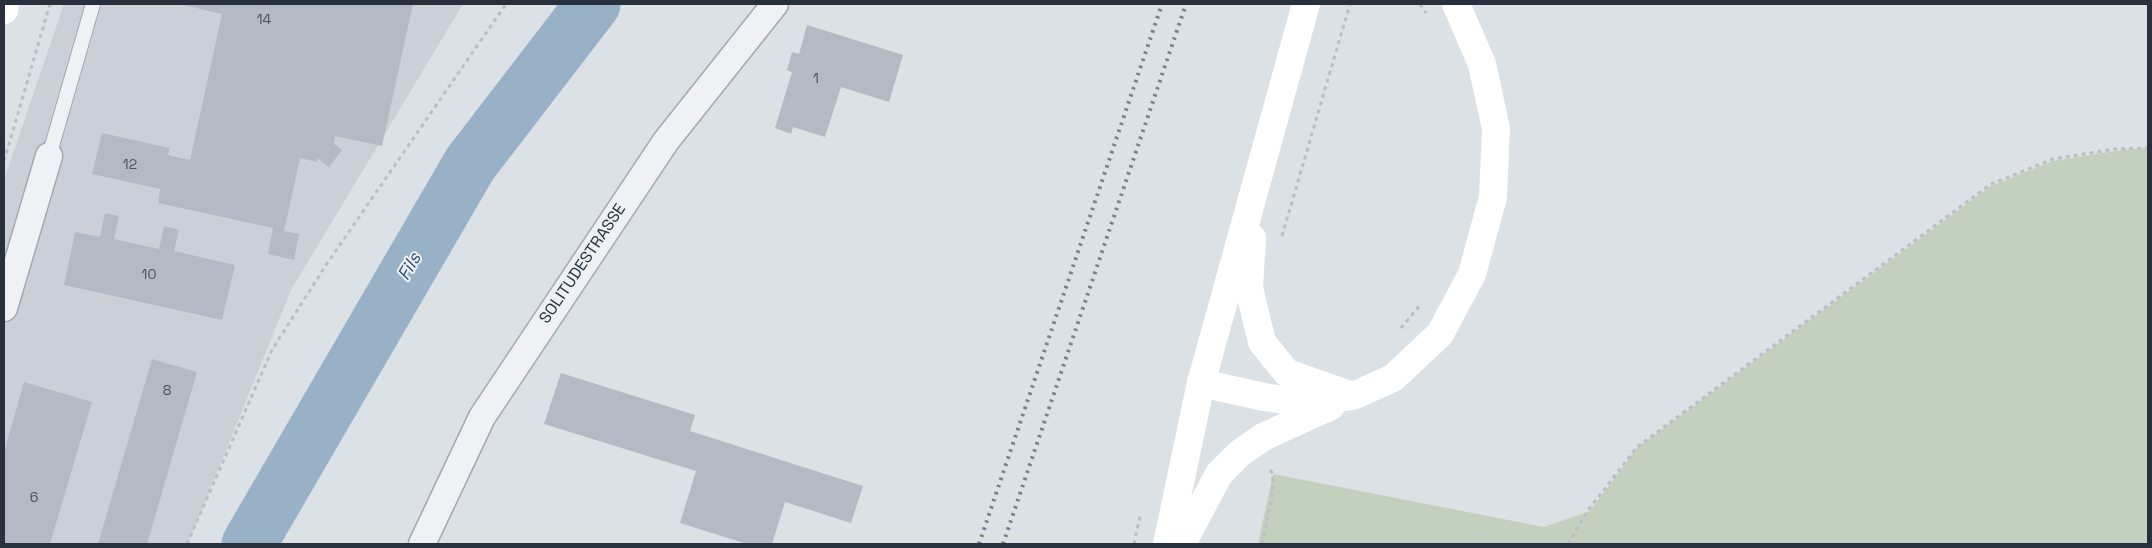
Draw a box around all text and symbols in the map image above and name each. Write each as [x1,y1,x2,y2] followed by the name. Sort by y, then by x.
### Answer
[257,12,271,28] house number: 14
[813,71,819,87] house number: 1
[123,157,137,173] house number: 12
[536,200,630,328] street label: SOLITUDESTRASSE
[394,249,426,285] water label: Fils
[142,267,156,283] house number: 10
[163,383,171,399] house number: 8
[30,490,38,506] house number: 6

